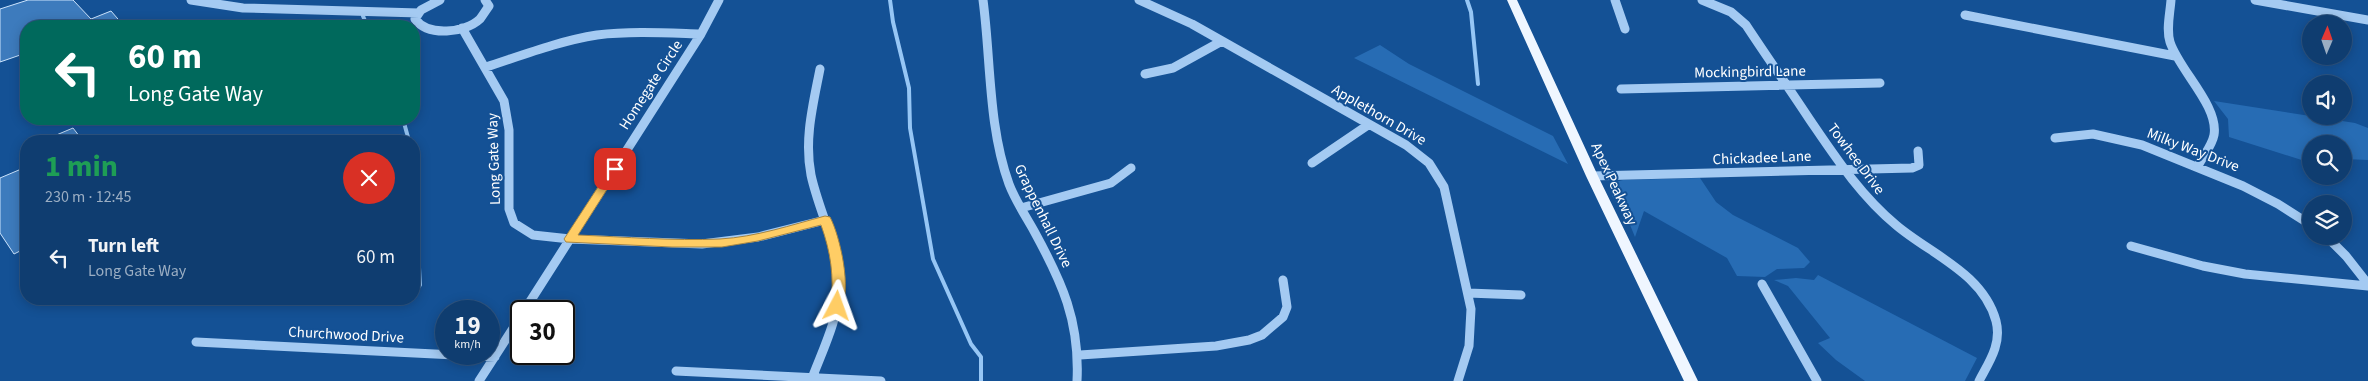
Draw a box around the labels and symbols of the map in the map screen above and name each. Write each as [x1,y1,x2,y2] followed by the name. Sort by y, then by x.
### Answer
[2302,15,2352,65] north arrow
[614,36,688,134] street label: Homegate Circle
[1694,61,1806,83] street label: Mockingbird Lane
[1328,79,1430,151] street label: Applethorn Drive
[482,113,506,205] street label: Long Gate Way
[1822,119,1890,199] street label: Towhee Drive
[2144,123,2242,177] street label: Milky Way Drive
[1586,139,1642,229] street label: Apex Peakway
[1712,146,1812,170] street label: Chickadee Lane
[594,148,636,190] pin
[1009,161,1077,271] street label: Grappenhall Drive
[810,279,862,331] position arrow
[510,300,575,365] speed limit sign: 30
[288,321,404,349] street label: Churchwood Drive

